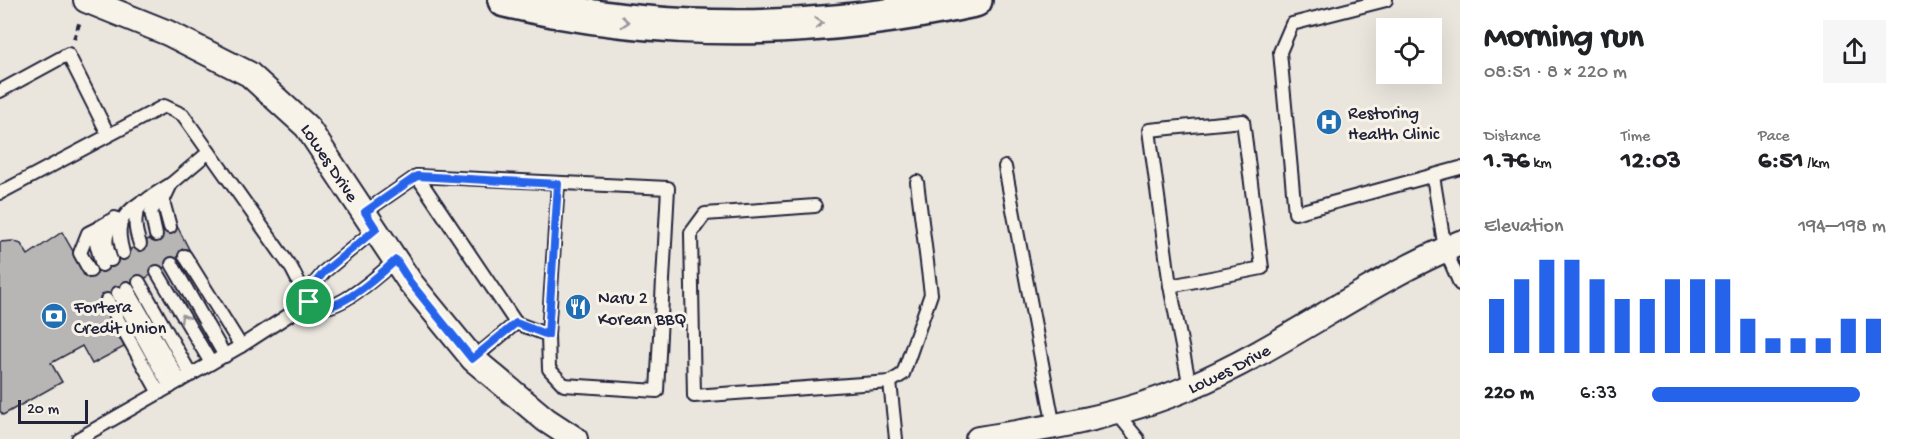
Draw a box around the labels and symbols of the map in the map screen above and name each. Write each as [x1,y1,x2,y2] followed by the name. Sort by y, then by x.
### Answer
[620,15,629,28] one-way arrow
[815,17,824,30] one-way arrow
[1348,104,1440,146] place label: Restoring Health Clinic
[1314,107,1344,137] hospital icon: Restoring Health Clinic
[295,121,362,207] street label: Lowes Drive
[283,276,334,327] pin
[598,289,686,331] place label: Naru 2 Korean BBQ
[563,292,593,322] restaurant icon: Naru 2 Korean BBQ
[73,298,167,340] place label: Fortera Credit Union
[39,301,69,331] bank icon: Fortera Credit Union
[180,314,191,324] one-way arrow
[1185,340,1275,400] street label: Lowes Drive
[18,397,88,424] scale bar

